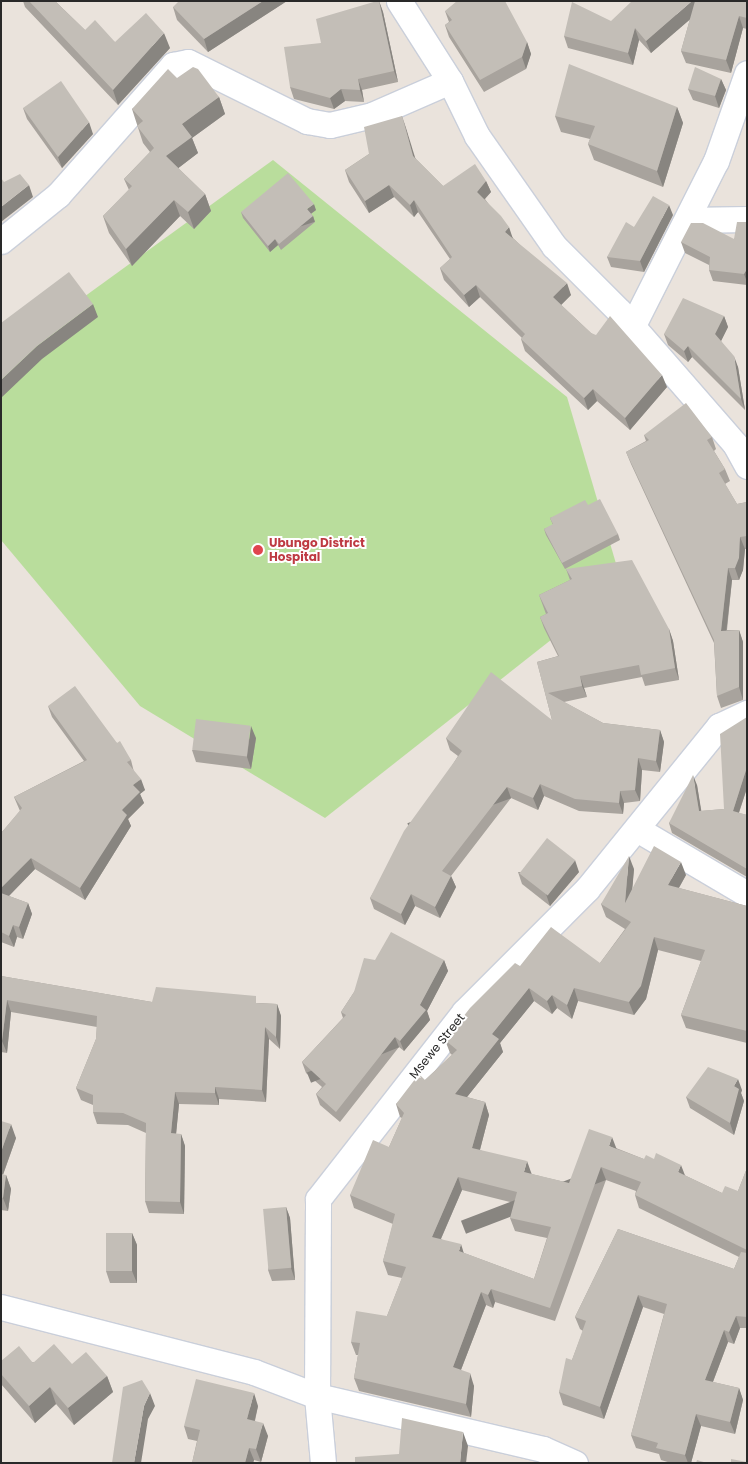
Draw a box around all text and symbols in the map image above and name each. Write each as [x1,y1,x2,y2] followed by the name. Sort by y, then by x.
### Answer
[269,536,365,564] place label: Ubungo District Hospital
[251,543,265,557] marker: Ubungo District Hospital
[406,1011,468,1081] street label: Msewe Street

